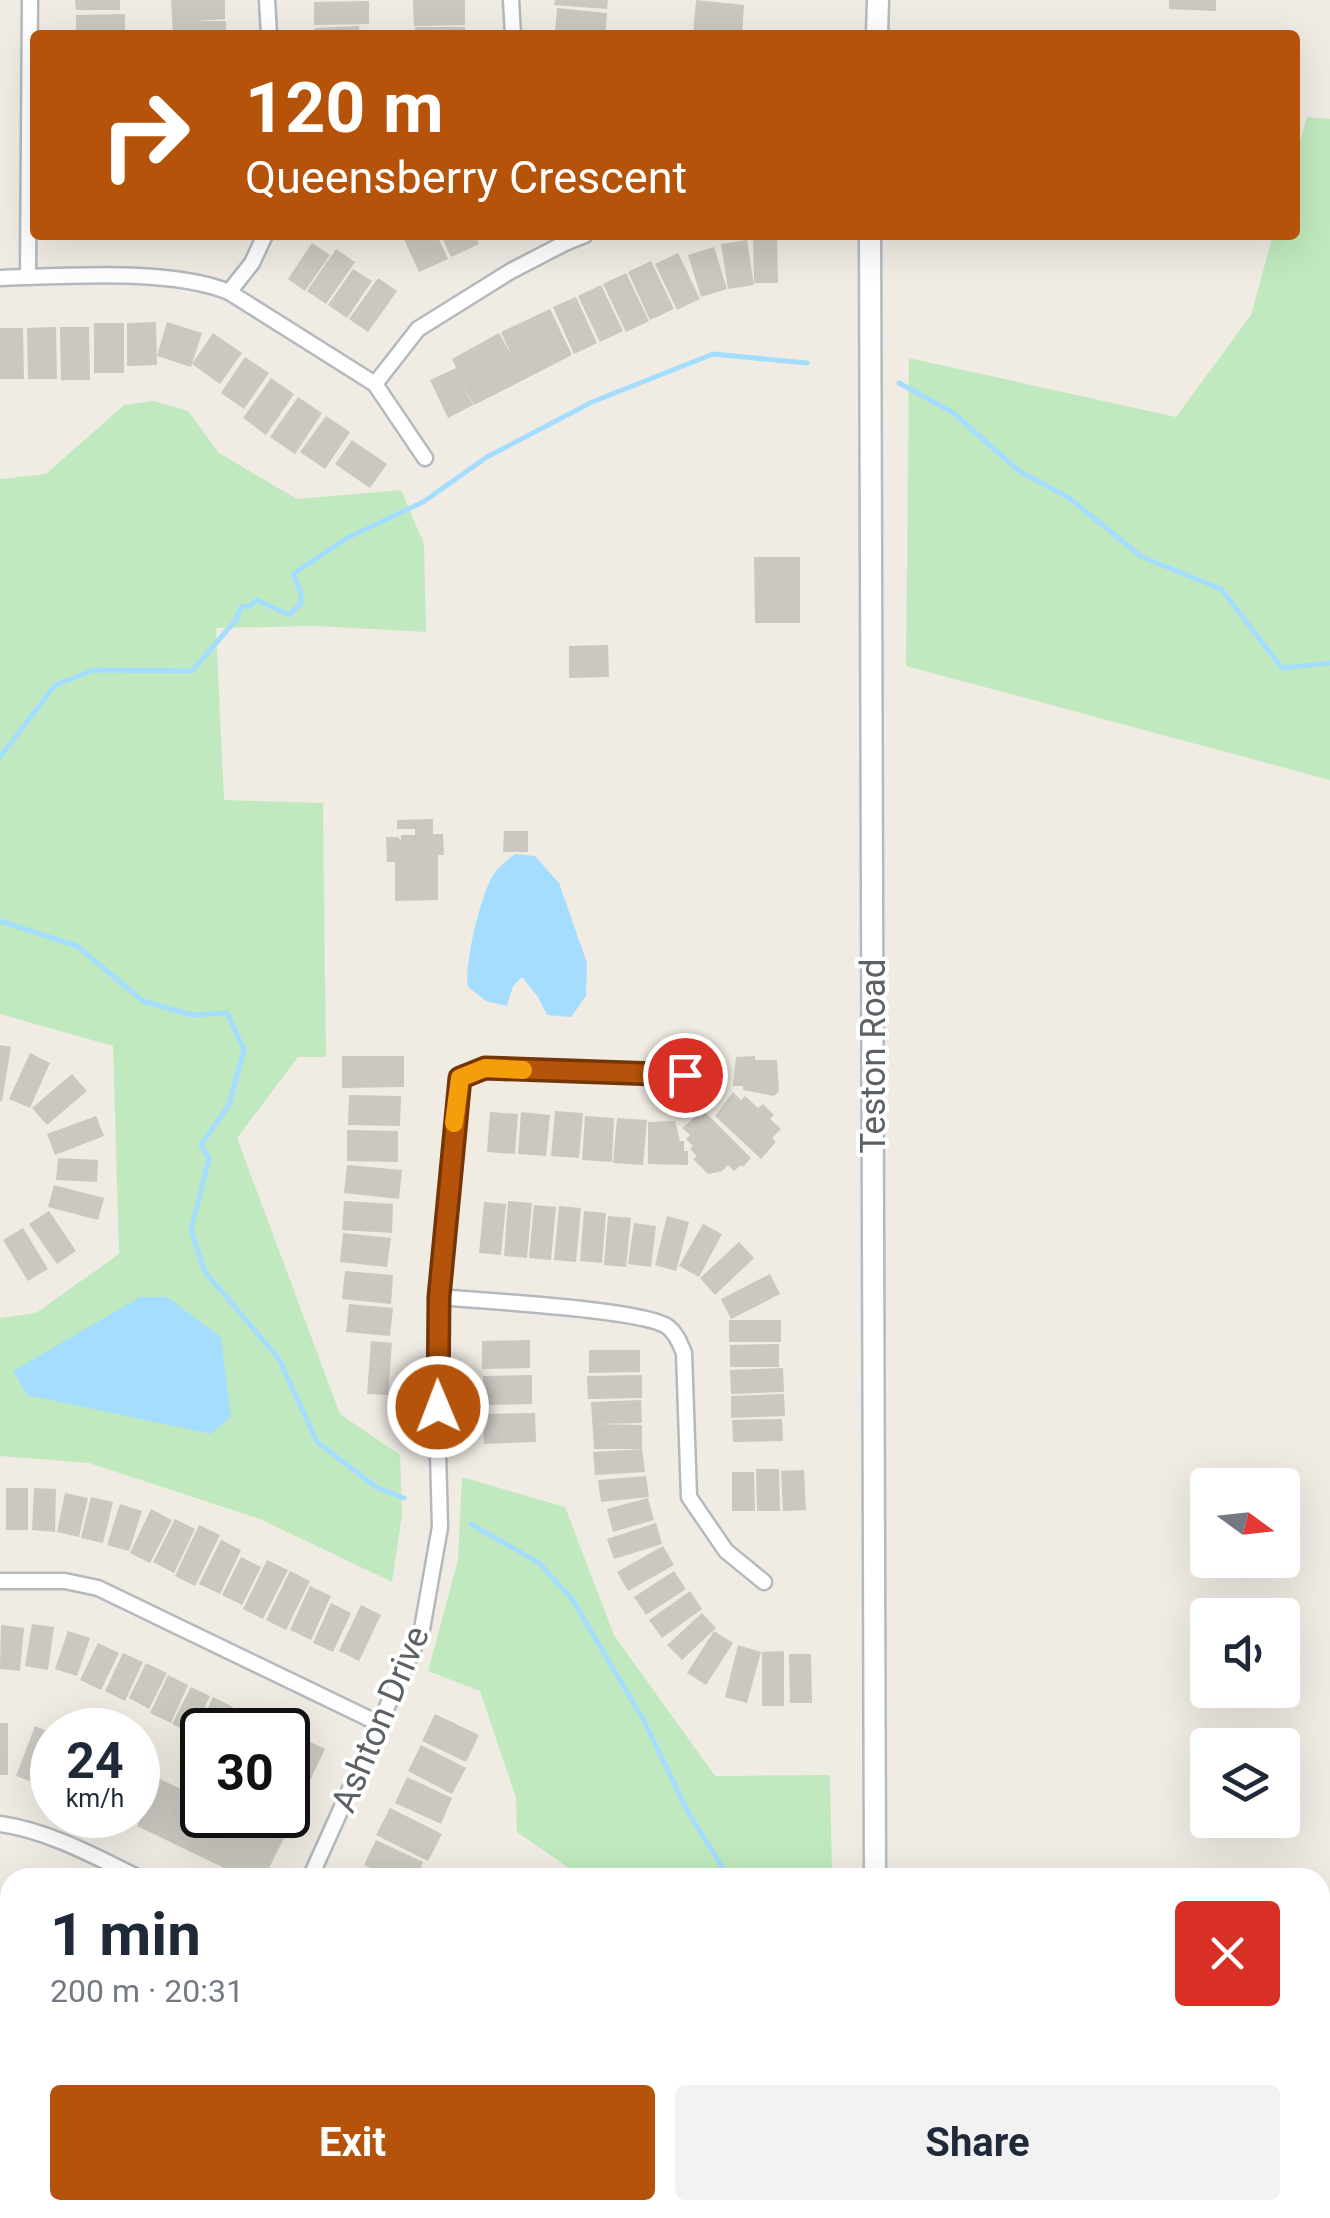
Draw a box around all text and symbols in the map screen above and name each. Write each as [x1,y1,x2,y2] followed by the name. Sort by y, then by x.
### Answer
[245,67,444,149] text: 120 m
[80,70,210,200] icon: right
[245,151,687,204] text: Queensberry Crescent
[853,958,894,1154] street label: Teston Road
[643,1033,728,1118] pin
[658,1048,713,1103] icon: arrive
[386,1355,490,1459] position arrow
[1190,1468,1300,1578] north arrow
[1190,1468,1300,1838] map controls
[1190,1598,1300,1708] button: sound
[323,1620,438,1818] street label: Ashton Drive
[180,1708,310,1838] speed limit sign: 30
[1190,1728,1300,1838] button: layers
[66,1732,124,1790] text: 24
[66,1784,124,1813] text: km/h
[50,1899,201,1970] text: 1 min
[1175,1901,1280,2006] button: close
[50,1972,244,2010] text: 200 m · 20:31
[50,2085,655,2200] button: Exit
[675,2085,1280,2200] button: Share

